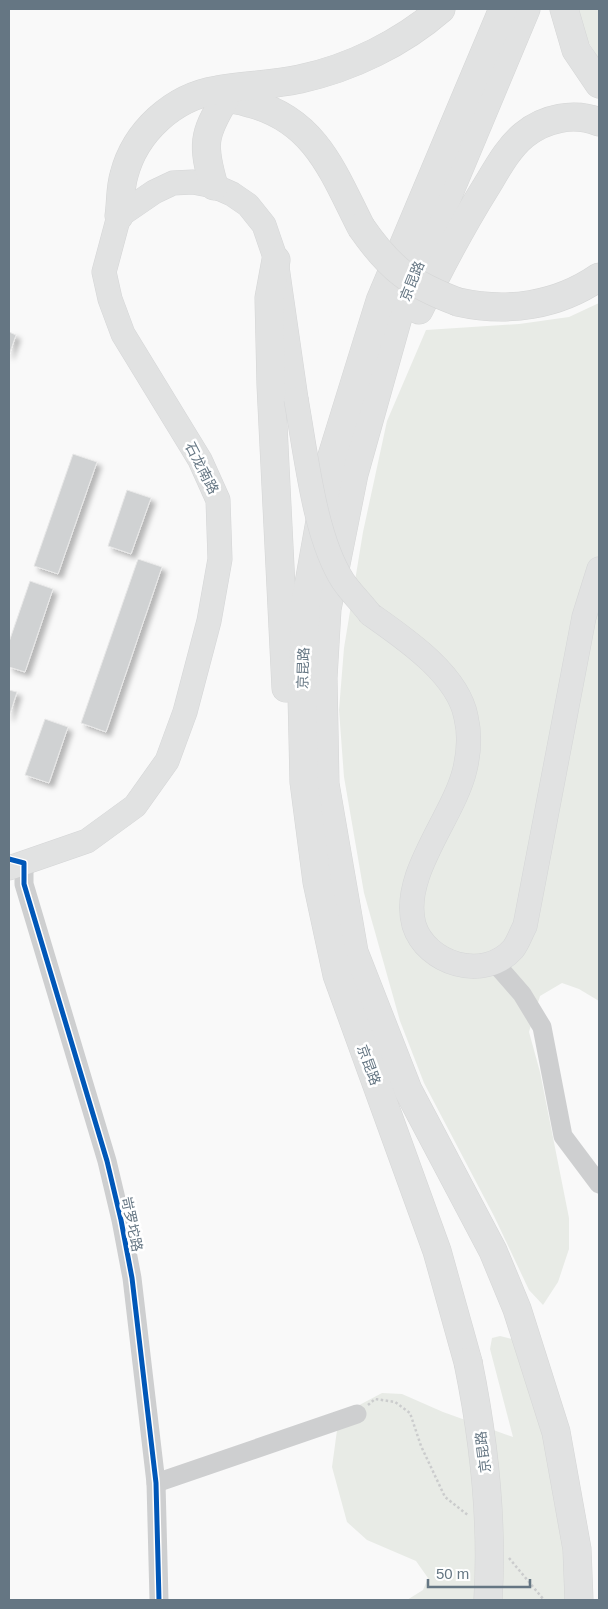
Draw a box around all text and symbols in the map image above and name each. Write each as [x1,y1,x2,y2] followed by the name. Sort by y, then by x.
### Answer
[397,259,427,303] street label: 京昆路
[182,439,222,497] street label: 石龙南路
[294,647,312,689] street label: 京昆路
[354,1043,384,1087] street label: 京昆路
[118,1195,146,1253] street label: 岢罗坨路
[473,1430,493,1474] street label: 京昆路
[428,1556,530,1588] scale bar
[436,1565,469,1582] text: 50 m

